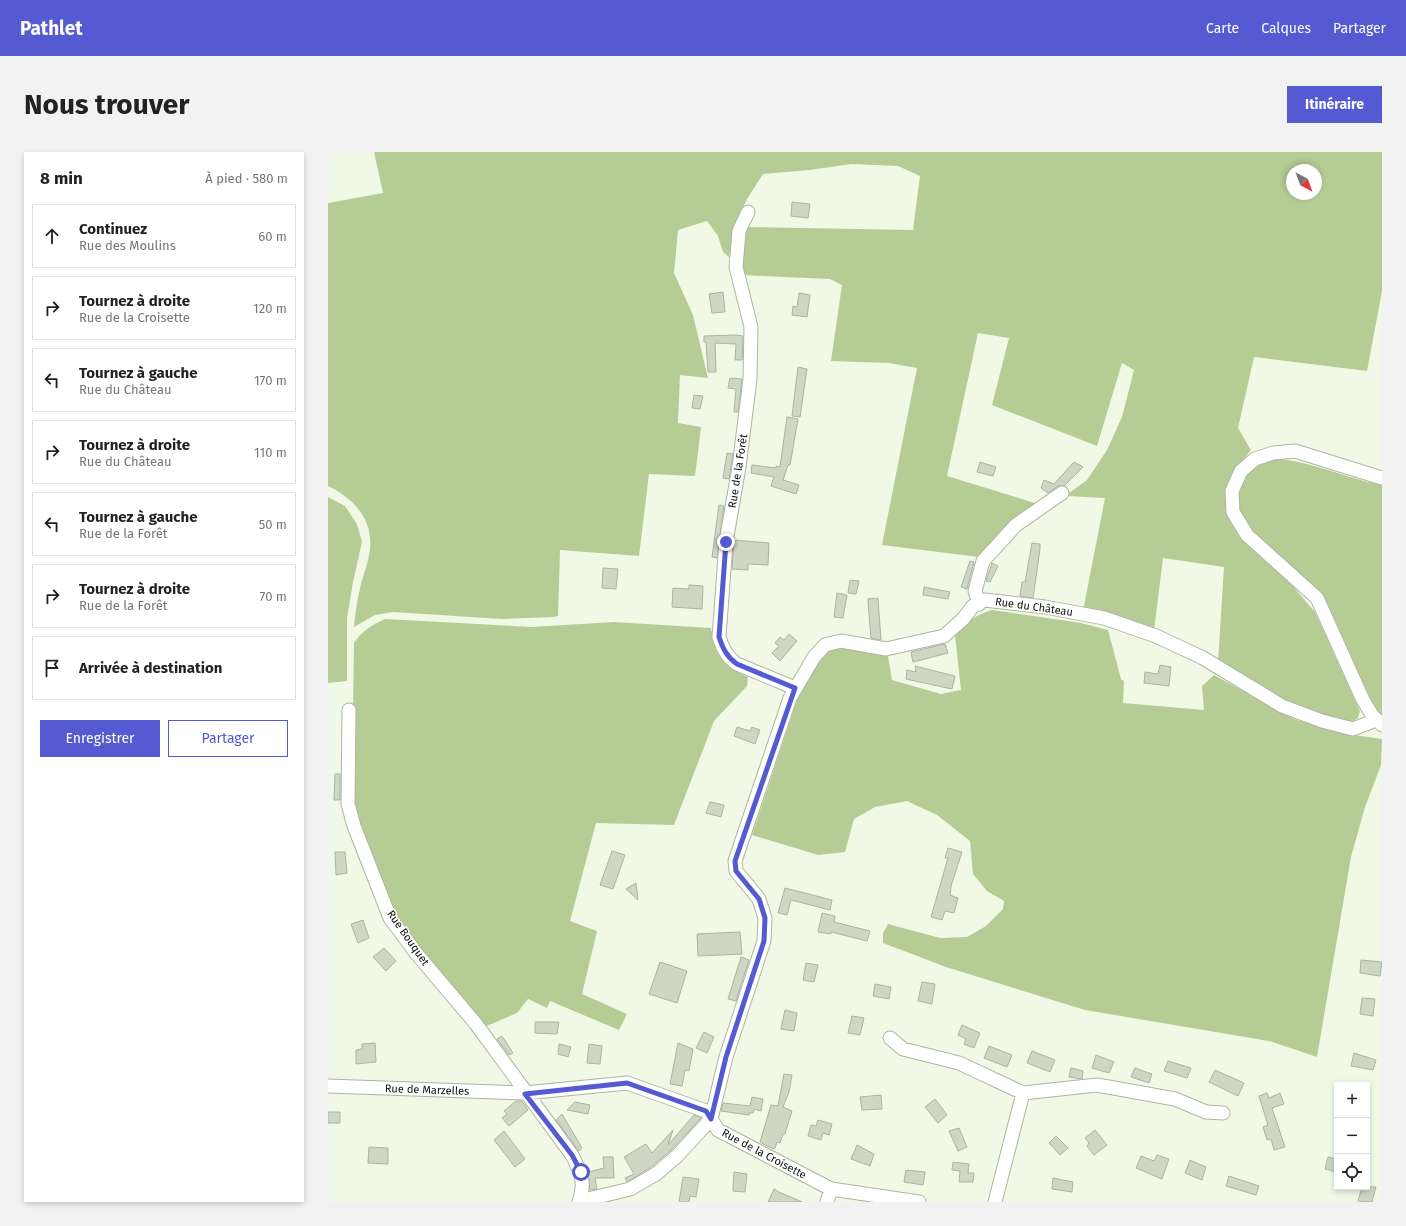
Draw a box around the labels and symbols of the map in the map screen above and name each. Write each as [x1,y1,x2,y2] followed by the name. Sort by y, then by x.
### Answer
[1286,164,1322,200] north arrow
[726,433,750,509] street label: Rue de la Forêt
[717,533,735,551] route end
[994,595,1074,619] street label: Rue du Château
[384,908,432,968] street label: Rue Bouquet
[385,1082,469,1098] street label: Rue de Marzelles
[720,1126,808,1182] street label: Rue de la Croisette
[572,1163,590,1181] route start

